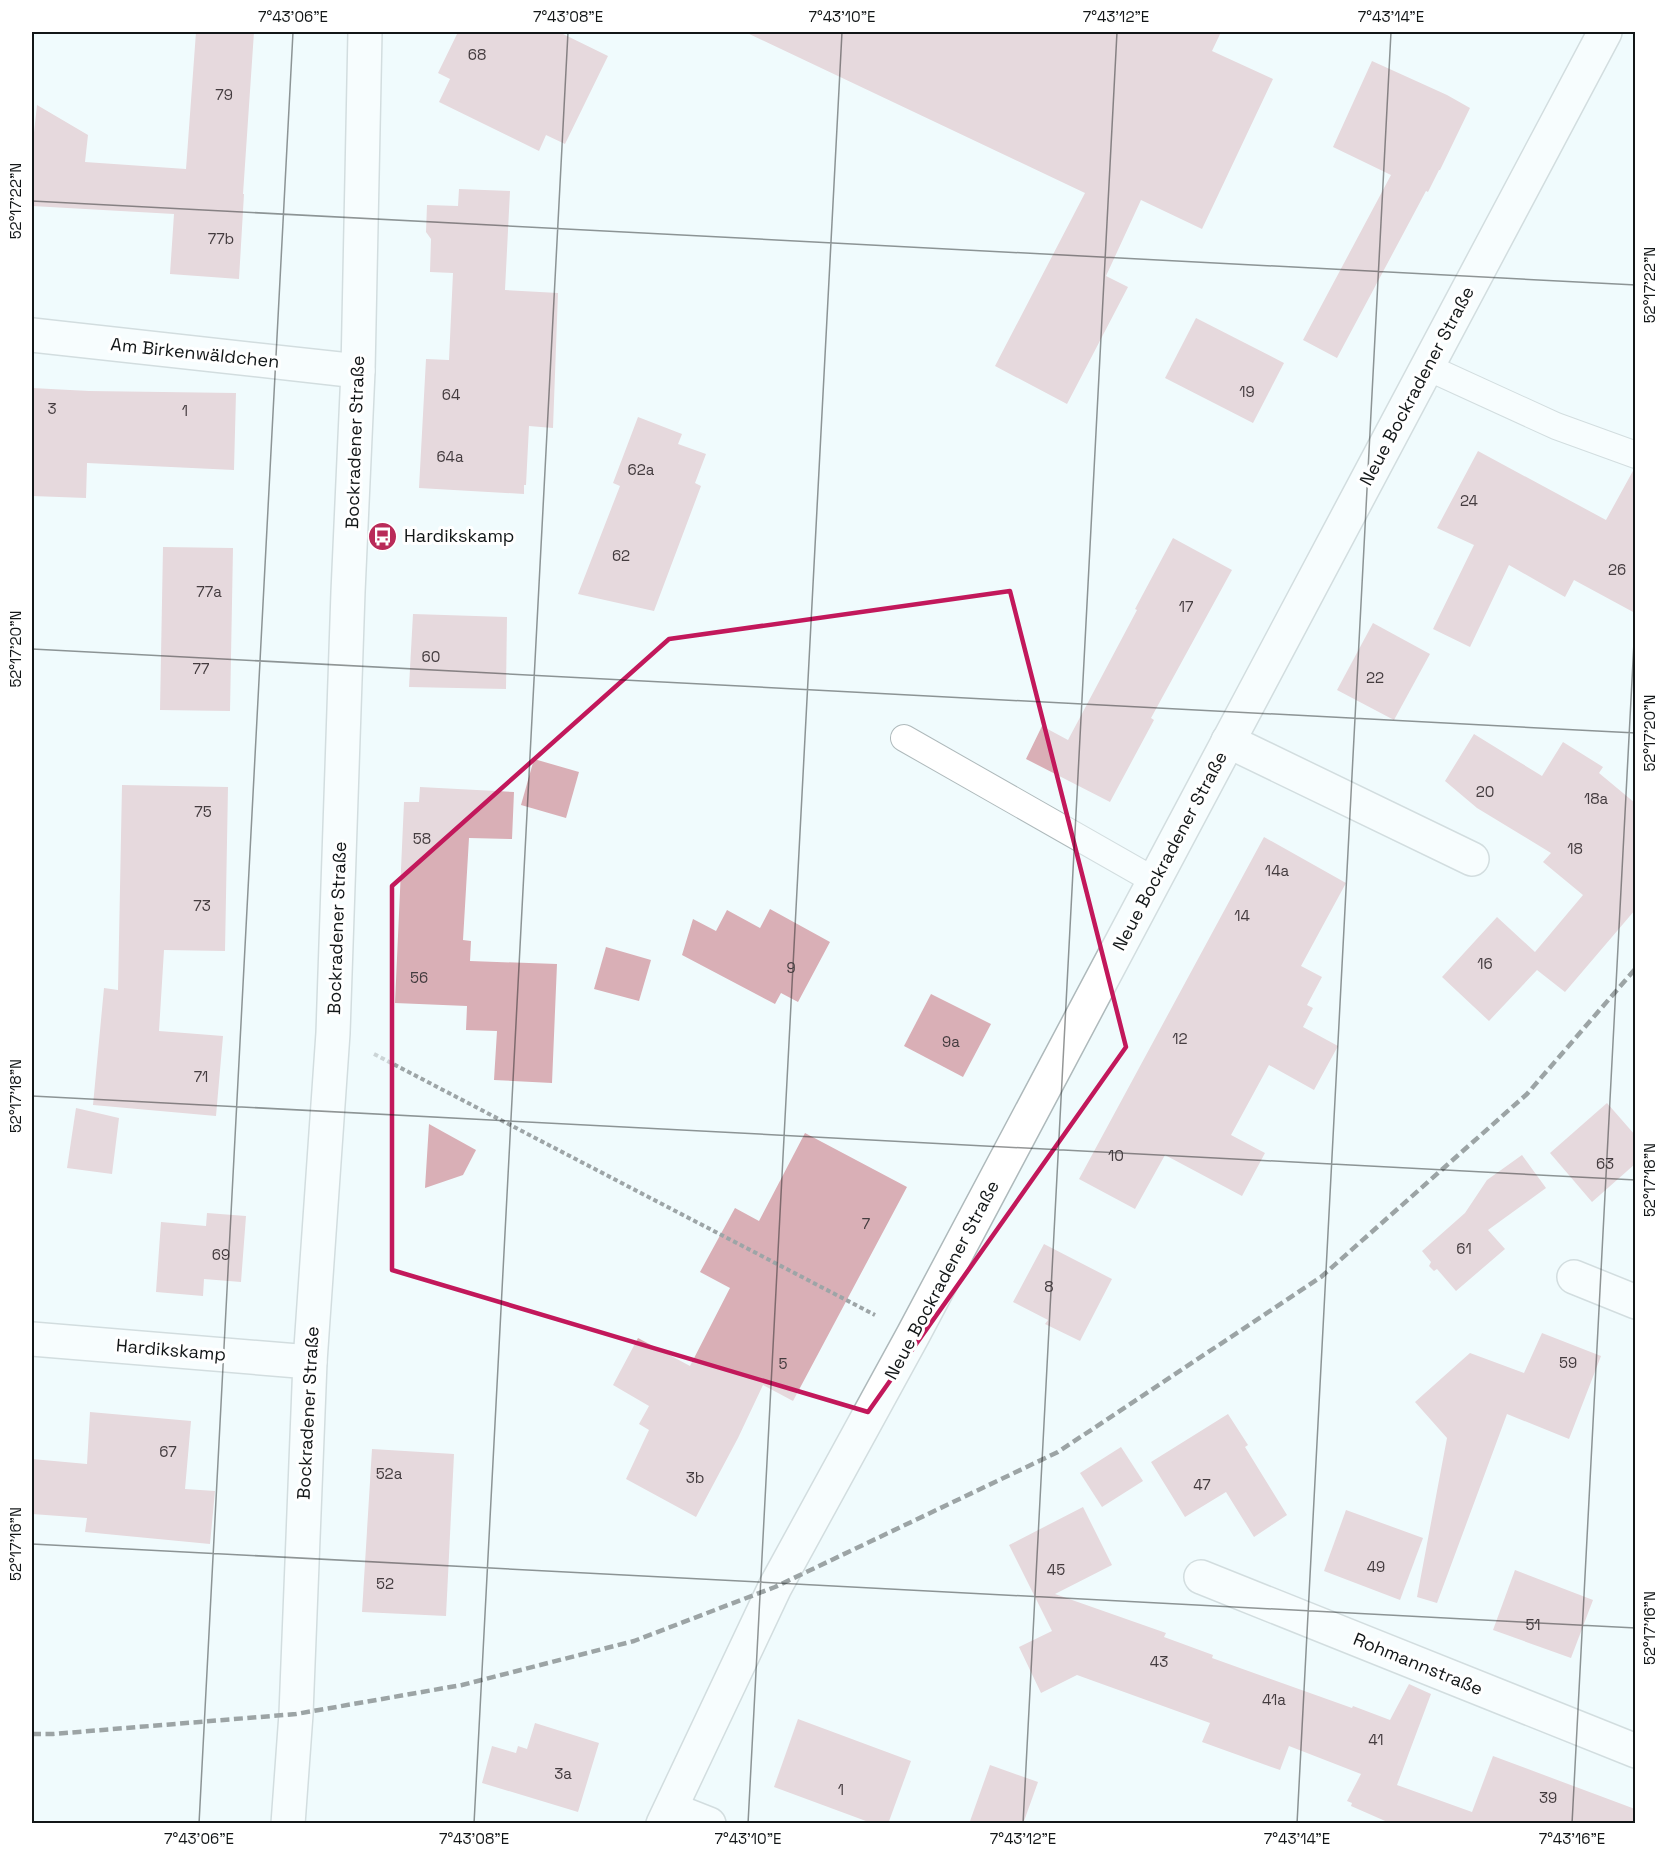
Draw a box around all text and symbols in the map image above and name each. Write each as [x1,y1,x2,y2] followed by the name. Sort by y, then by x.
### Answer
[258,7,328,26] text: 7°43'06"E
[533,7,603,26] text: 7°43'08"E
[808,7,876,26] text: 7°43'10"E
[1083,7,1149,26] text: 7°43'12"E
[1358,7,1424,26] text: 7°43'14"E
[468,45,486,64] house number: 68
[215,85,233,104] house number: 79
[6,163,25,239] text: 52°17'22"N
[208,229,234,248] house number: 77b
[1640,247,1659,323] text: 52°17'22"N
[1354,282,1479,489] street label: Neue Bockradener Straße
[110,332,281,373] street label: Am Birkenwäldchen
[340,355,369,529] street label: Bockradener Straße
[1239,382,1255,401] house number: 19
[442,385,460,404] house number: 64
[47,399,57,418] house number: 3
[182,401,188,420] house number: 1
[436,447,464,466] house number: 64a
[628,460,655,479] house number: 62a
[1460,491,1478,510] house number: 24
[367,520,399,552] bus stop icon: Hardikskamp
[404,524,514,547] place label: Hardikskamp
[612,546,630,565] house number: 62
[1608,560,1626,579] house number: 26
[196,582,222,601] house number: 77a
[1179,597,1193,616] house number: 17
[6,610,25,688] text: 52°17'20"N
[422,647,440,666] house number: 60
[193,659,209,678] house number: 77
[1366,668,1384,687] house number: 22
[1640,694,1659,772] text: 52°17'20"N
[1107,747,1232,954] street label: Neue Bockradener Straße
[1476,782,1494,801] house number: 20
[1584,789,1608,808] house number: 18a
[194,802,212,821] house number: 75
[413,829,431,848] house number: 58
[1567,839,1583,858] house number: 18
[322,841,351,1015] street label: Bockradener Straße
[1265,861,1290,880] house number: 14a
[193,896,211,915] house number: 73
[1234,906,1250,925] house number: 14
[1477,954,1493,973] house number: 16
[786,958,796,977] house number: 9
[410,968,428,987] house number: 56
[1172,1029,1188,1048] house number: 12
[942,1032,960,1051] house number: 9a
[6,1059,25,1133] text: 52°17'18"N
[194,1067,208,1086] house number: 71
[1640,1143,1659,1217] text: 52°17'18"N
[1108,1146,1124,1165] house number: 10
[1596,1154,1614,1173] house number: 63
[879,1176,1004,1383] street label: Neue Bockradener Straße
[862,1214,870,1233] house number: 7
[1456,1239,1472,1258] house number: 61
[212,1245,230,1264] house number: 69
[1044,1277,1054,1296] house number: 8
[291,1326,324,1500] street label: Bockradener Straße
[115,1333,227,1366] street label: Hardikskamp
[1559,1353,1577,1372] house number: 59
[779,1354,788,1373] house number: 5
[159,1442,177,1461] house number: 67
[376,1464,403,1483] house number: 52a
[686,1468,704,1487] house number: 3b
[1193,1475,1211,1494] house number: 47
[6,1507,25,1581] text: 52°17'16"N
[1367,1557,1385,1576] house number: 49
[1047,1560,1065,1579] house number: 45
[376,1574,394,1593] house number: 52
[1640,1591,1659,1665] text: 52°17'16"N
[1525,1615,1541,1634] house number: 51
[1350,1627,1486,1700] street label: Rohmannstraße
[1150,1652,1168,1671] house number: 43
[1262,1690,1286,1709] house number: 41a
[1368,1730,1384,1749] house number: 41
[554,1764,572,1783] house number: 3a
[838,1780,844,1799] house number: 1
[1539,1788,1557,1807] house number: 39
[164,1829,234,1848] text: 7°43'06"E
[439,1829,509,1848] text: 7°43'08"E
[714,1829,782,1848] text: 7°43'10"E
[990,1829,1056,1848] text: 7°43'12"E
[1264,1829,1330,1848] text: 7°43'14"E
[1539,1829,1605,1848] text: 7°43'16"E

